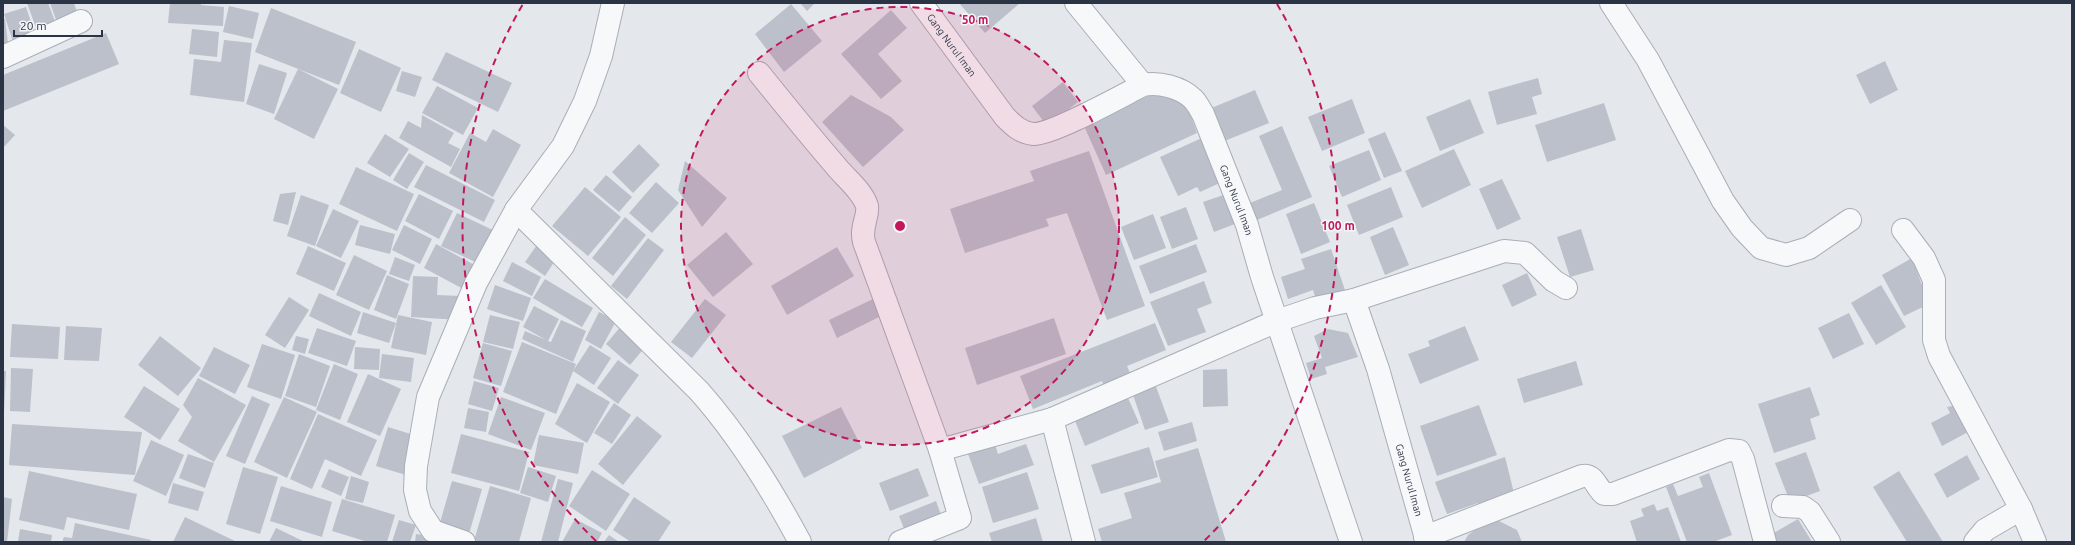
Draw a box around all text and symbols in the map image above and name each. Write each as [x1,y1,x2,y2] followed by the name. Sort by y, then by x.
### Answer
[14,12,102,38] scale bar
[925,12,978,79] street label: Gang Nurul Iman
[962,13,988,26] text: 50 m
[20,19,47,32] text: 20 m
[1218,163,1255,237] street label: Gang Nurul Iman
[893,219,907,233] centre of rings
[1321,219,1355,232] text: 100 m
[1393,443,1424,518] street label: Gang Nurul Iman

